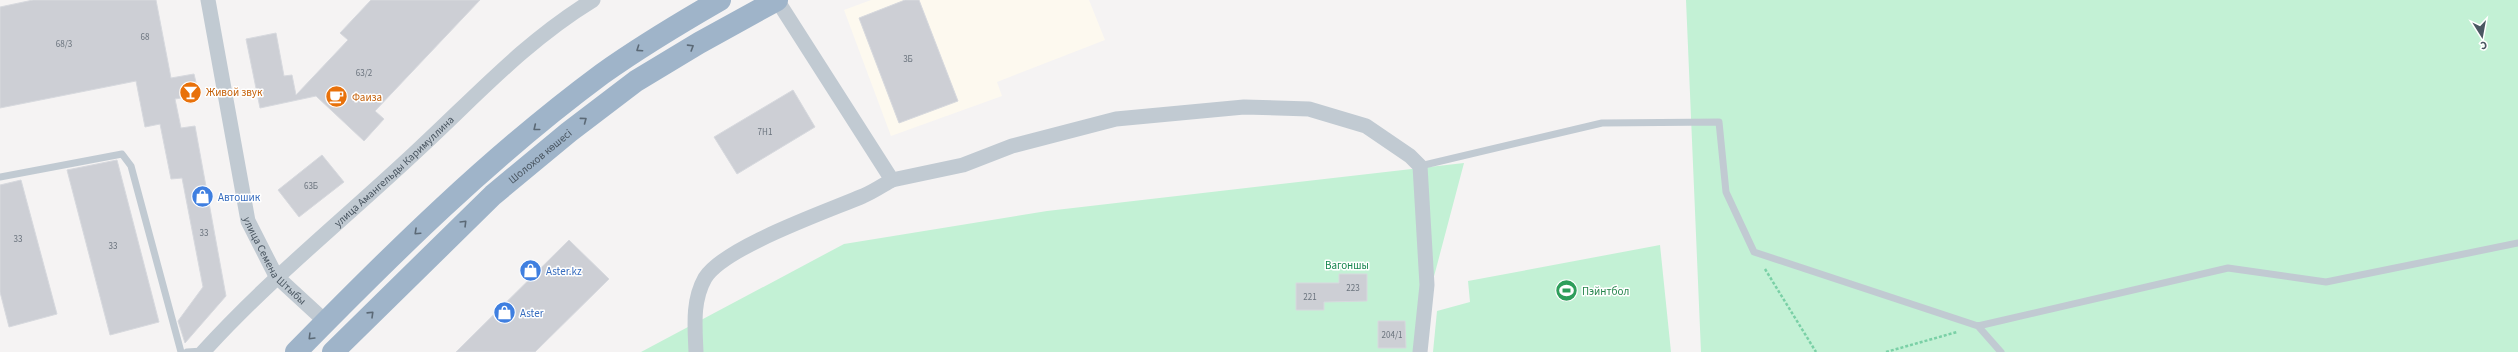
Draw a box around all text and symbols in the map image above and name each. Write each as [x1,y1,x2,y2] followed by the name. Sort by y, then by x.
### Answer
[2462,16,2502,56] north arrow
[141,31,150,44] house number: 68
[2479,37,2488,53] text: С
[56,38,73,51] house number: 68/3
[636,44,643,52] one-way arrow
[687,45,694,52] one-way arrow
[903,53,913,66] house number: 3Б
[356,67,373,80] house number: 63/2
[178,79,204,105] bar icon: Живой звук
[323,84,349,110] cafe icon: Фаиза
[206,85,263,100] place label: Живой звук
[352,90,382,105] place label: Фаиза
[331,112,457,230] street label: улица Амангельды Каримуллина
[580,118,587,125] one-way arrow
[533,124,540,131] one-way arrow
[505,125,575,187] street label: Шолохов көшесі
[758,126,772,139] house number: 7Н1
[304,180,318,193] house number: 63Б
[189,184,215,210] shop icon: Автошик
[218,190,261,205] place label: Автошик
[240,216,310,308] street label: улица Семена Штыбы
[459,220,467,228] one-way arrow
[200,227,209,240] house number: 33
[414,228,422,235] one-way arrow
[14,233,23,246] house number: 33
[109,240,118,253] house number: 33
[518,258,544,284] shop icon: Aster.kz
[1325,258,1369,273] park label: Вагоншы
[546,264,582,279] place label: Aster.kz
[1554,278,1580,304] sports icon: Пэйнтбол
[1346,282,1360,295] house number: 223
[1582,284,1629,299] place label: Пэйнтбол
[1303,291,1317,304] house number: 221
[492,300,518,326] shop icon: Aster
[520,306,544,321] place label: Aster
[366,311,374,319] one-way arrow
[1381,329,1403,342] house number: 204/1
[308,332,316,340] one-way arrow

